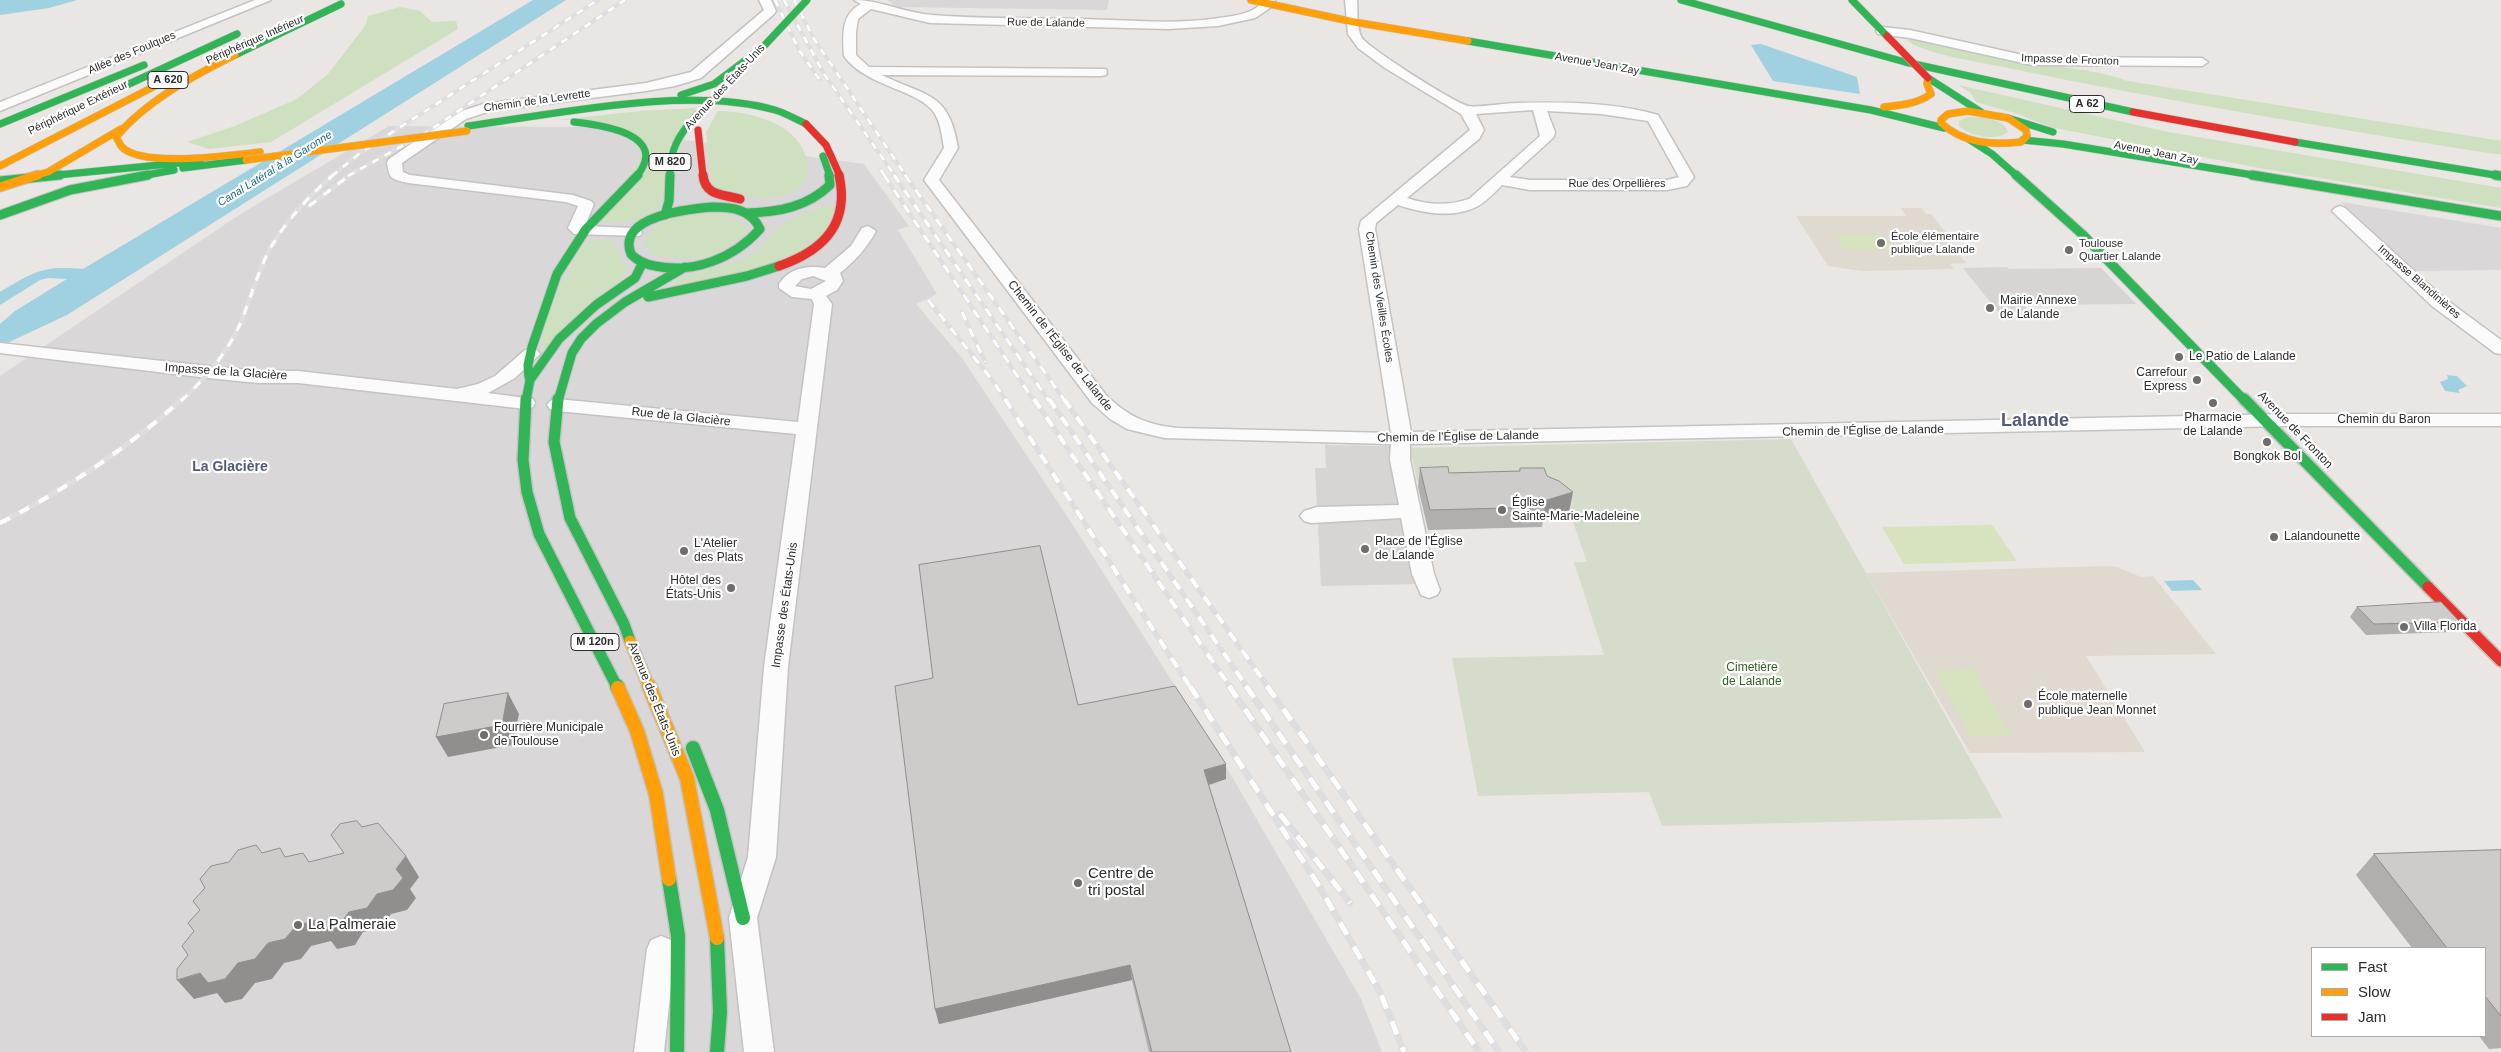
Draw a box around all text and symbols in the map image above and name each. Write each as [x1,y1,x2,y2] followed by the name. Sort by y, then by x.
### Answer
[204,12,306,68] street label: Périphérique Intérieur
[1007,16,1085,30] street label: Rue de Lalande
[86,29,178,77] street label: Allée des Foulques
[682,42,768,132] street label: Avenue des États-Unis
[1554,50,1640,78] street label: Avenue Jean Zay
[2021,52,2119,68] street label: Impasse de Fronton
[148,72,188,88] road number: A 620
[26,78,130,138] street label: Périphérique Extérieur
[483,87,591,115] street label: Chemin de la Levrette
[2070,96,2104,112] road number: A 62
[215,128,335,210] water label: Canal Latéral à la Garonne
[2113,138,2199,168] street label: Avenue Jean Zay
[649,154,691,170] road number: M 820
[1568,177,1666,191] street label: Rue des Orpellières
[1891,230,1979,256] place label: École élémentaire publique Lalande
[1362,231,1396,363] street label: Chemin des Vieilles Écoles
[1875,237,1887,249] marker: École élémentaire publique Lalande
[2079,237,2161,263] place label: Toulouse Quartier Lalande
[2375,243,2463,321] street label: Impasse Blandinières
[2063,244,2075,256] marker: Toulouse Quartier Lalande
[1005,278,1115,414] street label: Chemin de l'Église de Lalande
[2000,294,2077,322] place label: Mairie Annexe de Lalande
[1984,302,1996,314] marker: Mairie Annexe de Lalande
[2189,350,2296,364] place label: Le Patio de Lalande
[2173,351,2185,363] marker: Le Patio de Lalande
[164,361,288,383] street label: Impasse de la Glacière
[2136,366,2187,394] place label: Carrefour Express
[2191,374,2203,386] marker: Carrefour Express
[2254,388,2336,472] street label: Avenue de Fronton
[2207,397,2219,409] marker: Pharmacie de Lalande
[631,405,731,429] street label: Rue de la Glacière
[2001,410,2069,432] district label: Lalande
[2183,411,2243,439] place label: Pharmacie de Lalande
[2337,413,2431,427] street label: Chemin du Baron
[1782,422,1944,440] street label: Chemin de l'Église de Lalande
[1377,428,1539,446] street label: Chemin de l'Église de Lalande
[2261,436,2273,448] marker: Bongkok Bol
[2233,450,2301,464] place label: Bongkok Bol
[192,459,268,475] district label: La Glacière
[1512,496,1639,524] place label: Église Sainte-Marie-Madeleine
[1496,504,1508,516] marker: Église Sainte-Marie-Madeleine
[2284,530,2360,544] place label: Lalandounette
[2268,531,2280,543] marker: Lalandounette
[1375,535,1463,563] place label: Place de l'Église de Lalande
[694,537,743,565] place label: L'Atelier des Plats
[769,541,801,669] street label: Impasse des États-Unis
[1359,543,1371,555] marker: Place de l'Église de Lalande
[678,545,690,557] marker: L'Atelier des Plats
[666,574,721,602] place label: Hôtel des États-Unis
[725,582,737,594] marker: Hôtel des États-Unis
[2414,620,2476,634] place label: Villa Florida
[2398,621,2410,633] marker: Villa Florida
[571,634,619,650] road number: M 120n
[625,640,683,758] street label: Avenue des États-Unis
[1722,661,1782,689] park label: Cimetière de Lalande
[2038,690,2156,718] place label: École maternelle publique Jean Monnet
[2022,698,2034,710] marker: École maternelle publique Jean Monnet
[494,721,603,749] place label: Fourrière Municipale de Toulouse
[478,729,490,741] marker: Fourrière Municipale de Toulouse
[1088,865,1154,900] place label: Centre de tri postal
[1072,877,1084,889] marker: Centre de tri postal
[308,916,396,934] place label: La Palmeraie
[292,919,304,931] marker: La Palmeraie
[2311,947,2486,1037] legend
[2358,958,2387,975] text: Fast
[2358,983,2391,1000] text: Slow
[2358,1008,2386,1025] text: Jam

